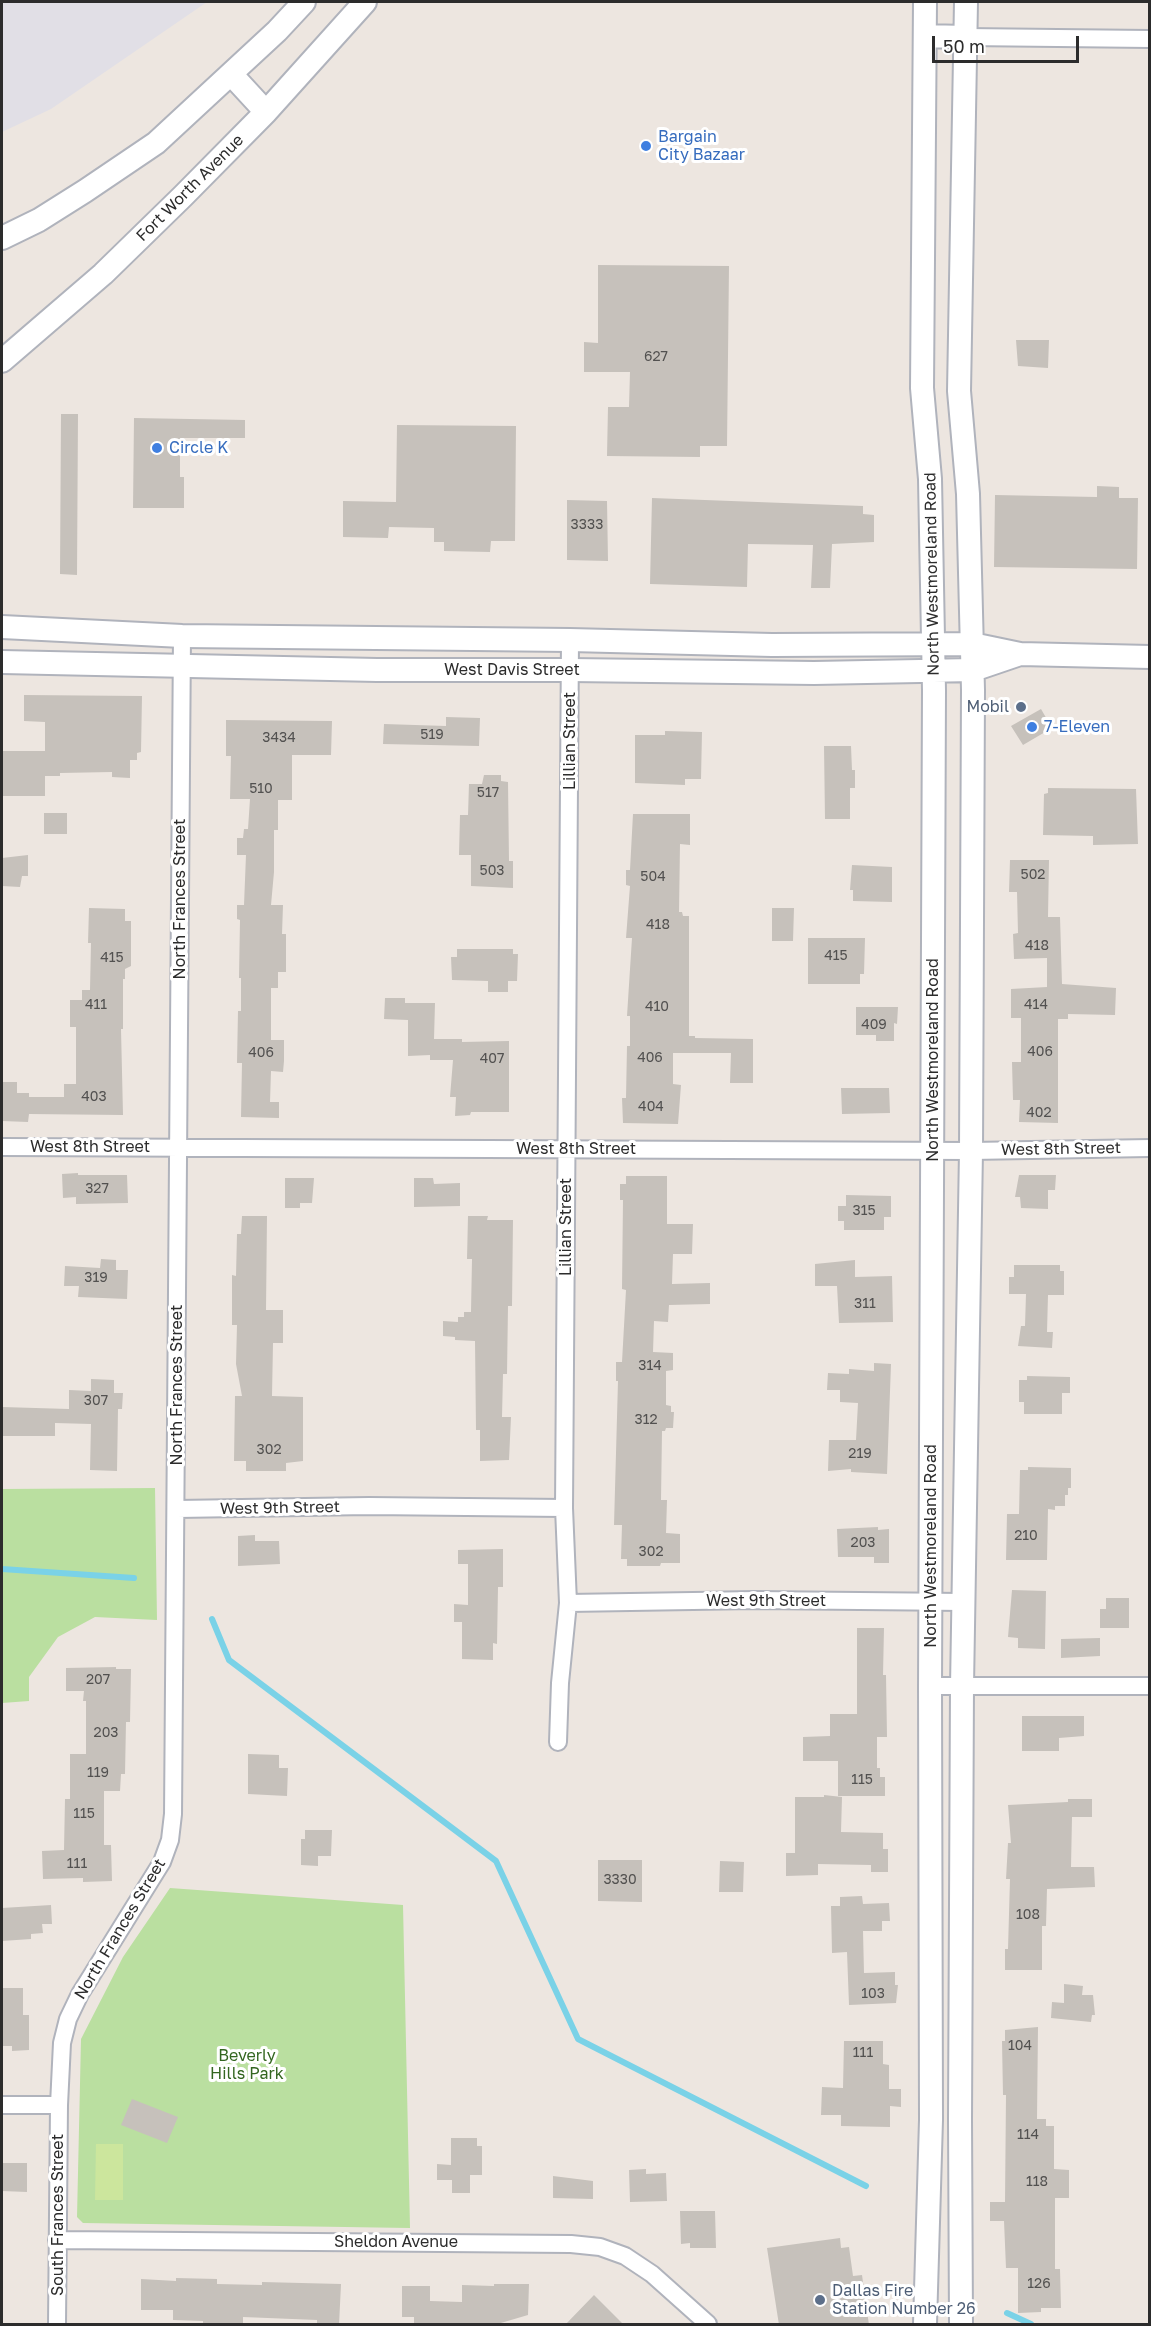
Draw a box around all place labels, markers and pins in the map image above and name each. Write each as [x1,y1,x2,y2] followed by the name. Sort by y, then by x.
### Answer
[658,127,745,165] place label: Bargain City Bazaar
[639,139,653,153] marker: Bargain City Bazaar
[169,438,228,458] place label: Circle K
[150,441,164,455] marker: Circle K
[966,697,1009,717] place label: Mobil
[1014,700,1028,714] marker: Mobil
[1044,717,1110,737] place label: 7-Eleven
[1025,720,1039,734] marker: 7-Eleven
[832,2281,976,2319] place label: Dallas Fire Station Number 26
[813,2293,827,2307] marker: Dallas Fire Station Number 26

